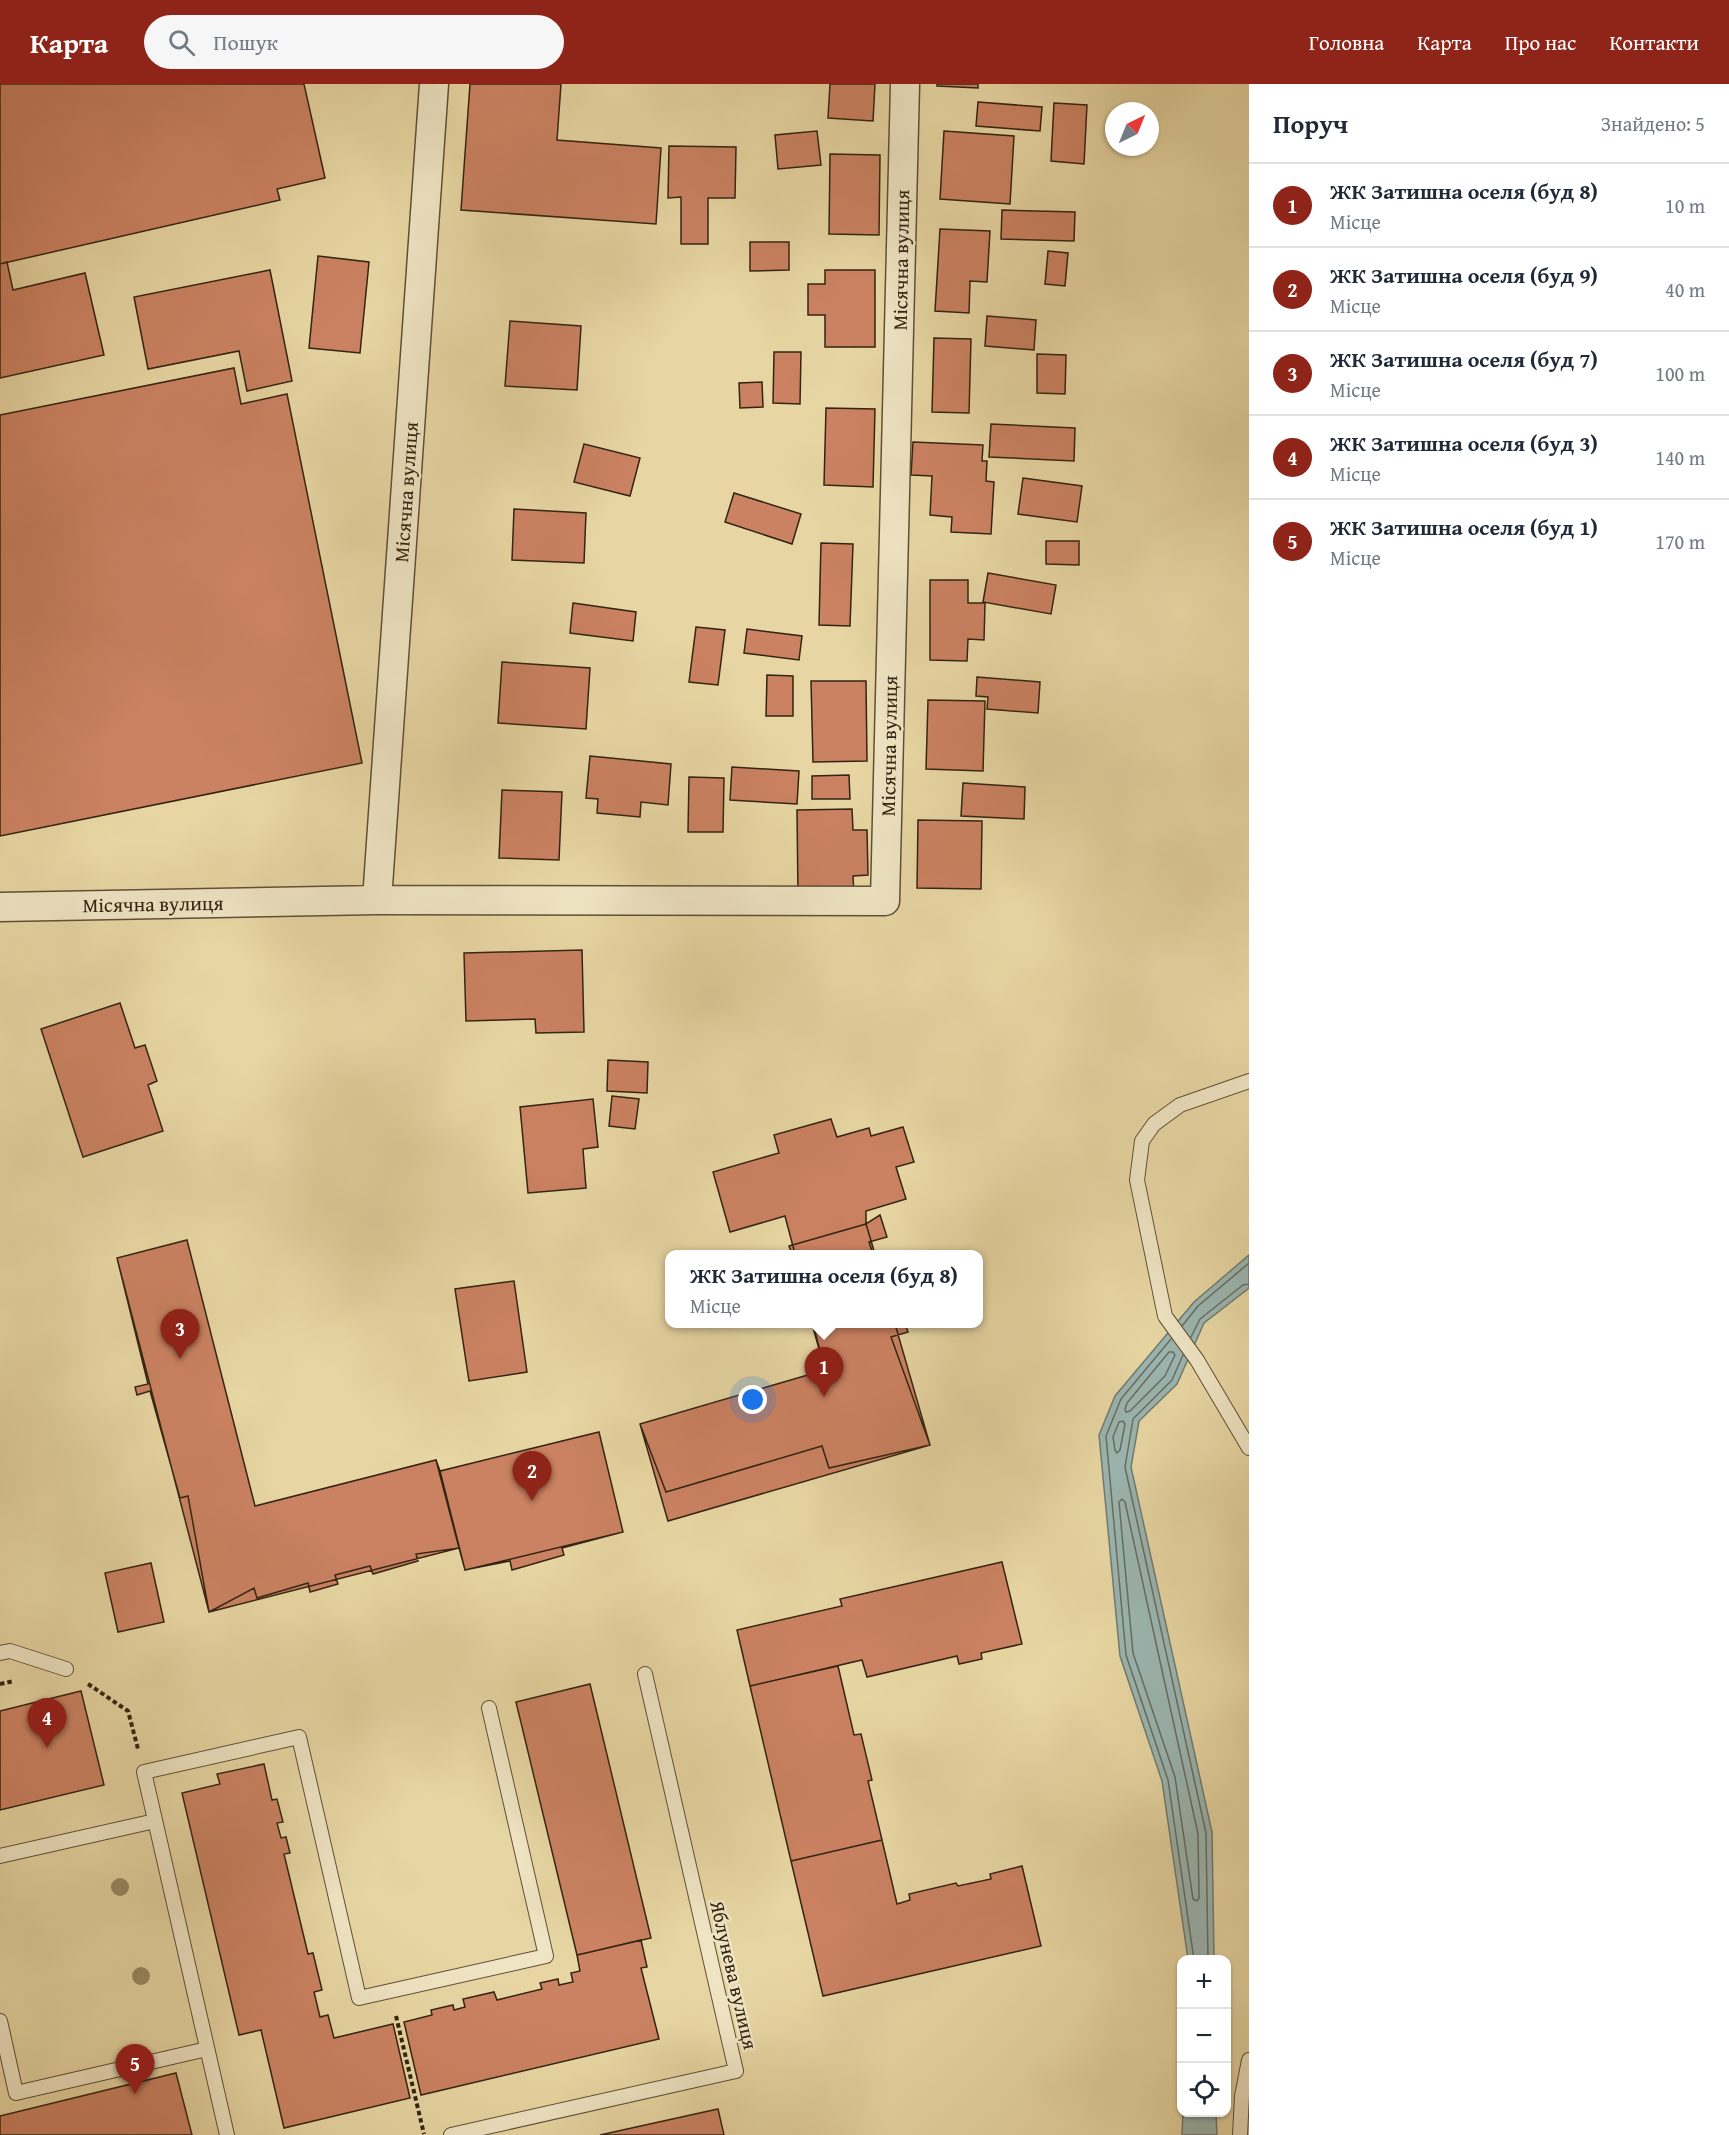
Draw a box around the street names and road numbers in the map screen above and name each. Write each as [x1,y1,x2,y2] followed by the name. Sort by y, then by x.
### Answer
[885,189,916,331] street label: Місячна вулиця
[386,421,425,563] street label: Місячна вулиця
[873,675,904,817] street label: Місячна вулиця
[82,888,224,919] street label: Місячна вулиця
[703,1897,766,2052] street label: Яблунева вулиця

